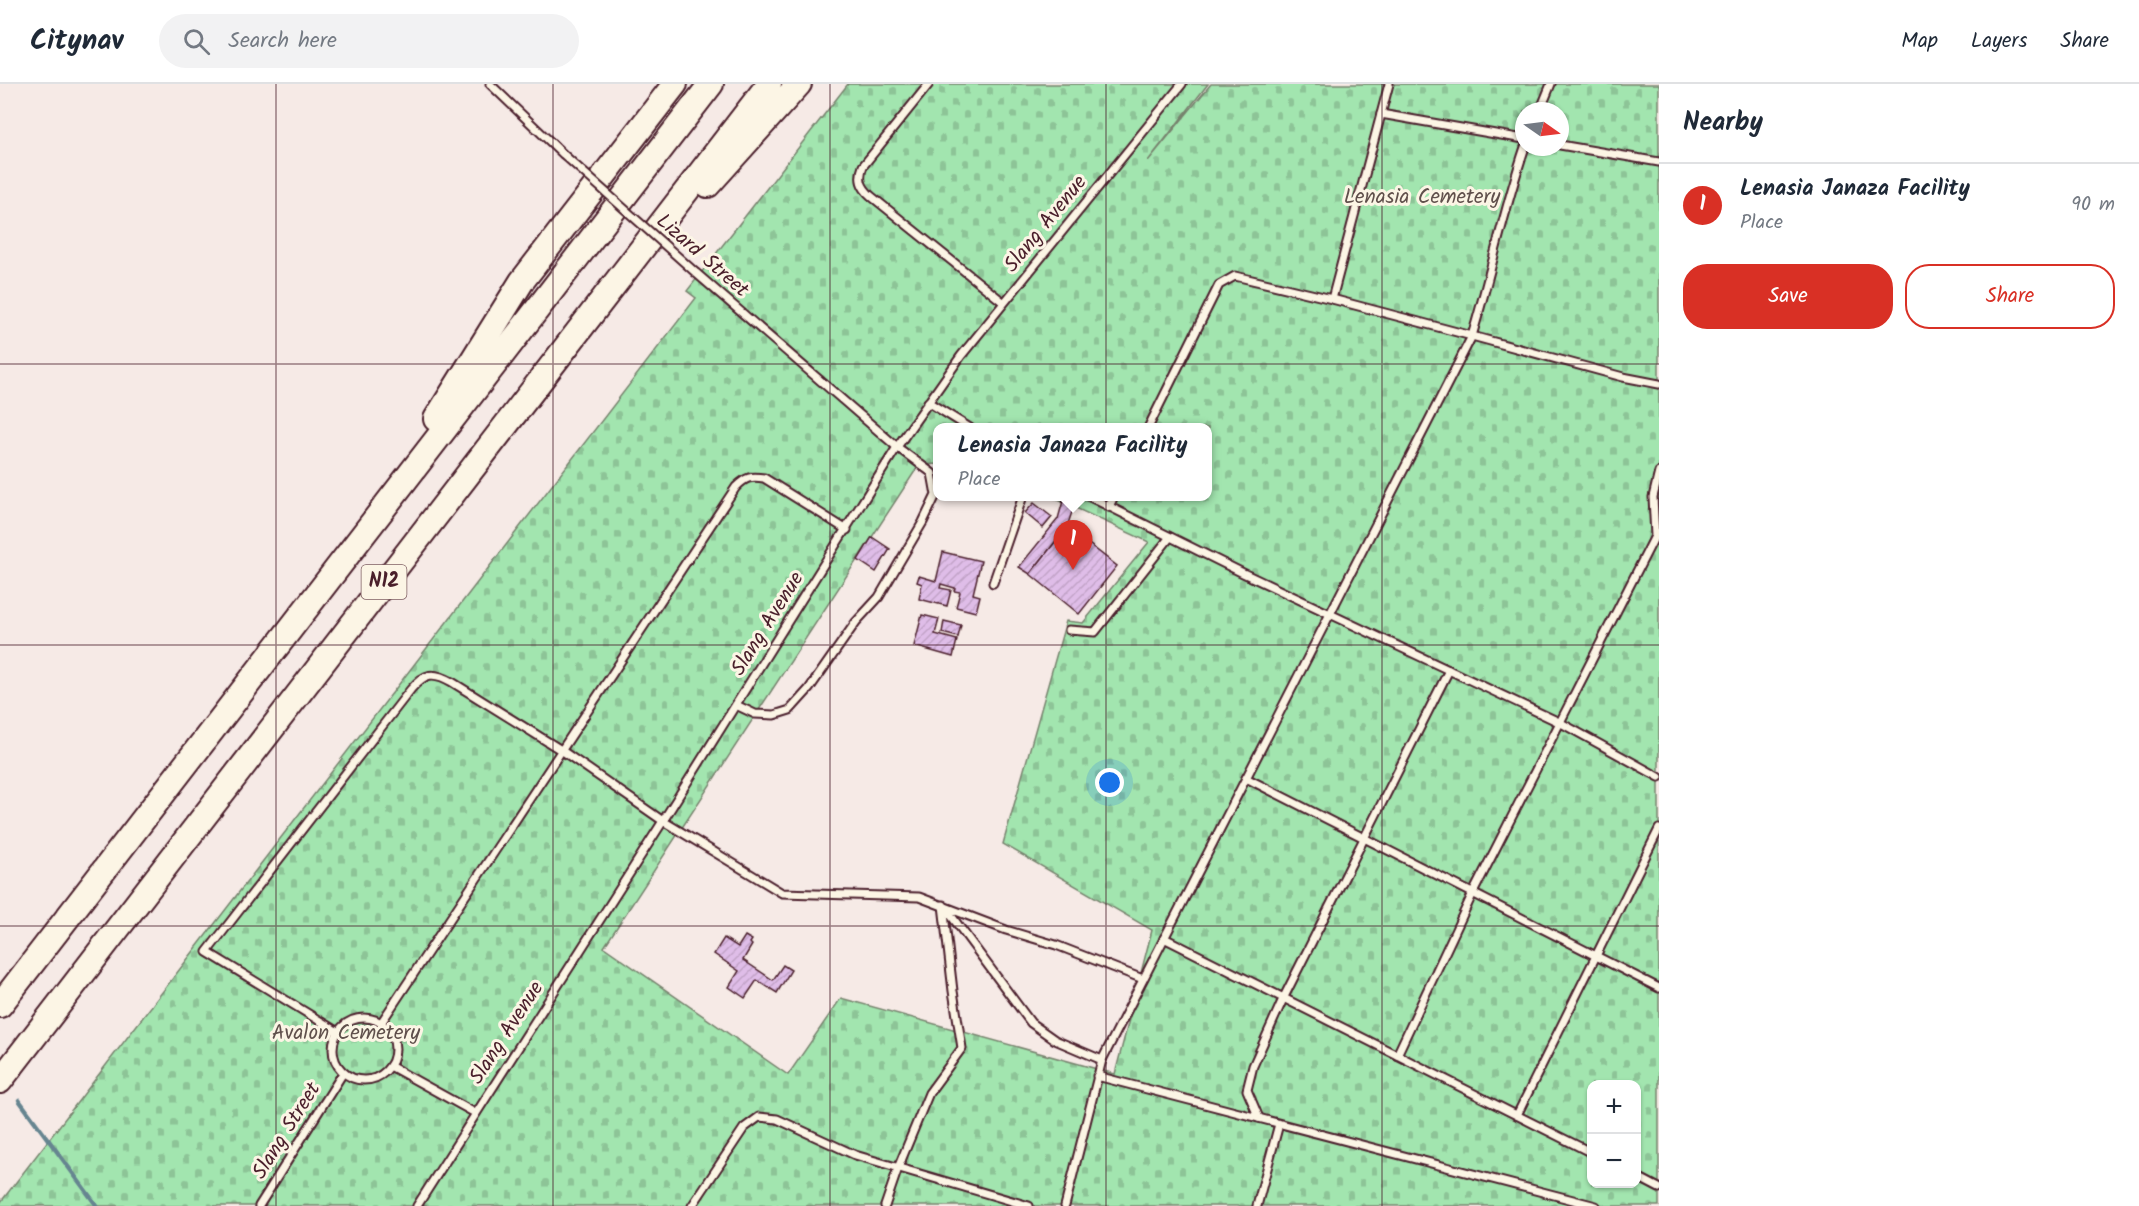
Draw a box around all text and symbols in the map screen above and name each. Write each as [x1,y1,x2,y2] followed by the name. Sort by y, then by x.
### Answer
[159,14,579,68] search box
[30,19,123,64] text: Citynav
[228,24,337,59] text: Search here
[180,25,213,58] icon: search
[1901,25,1938,58] text: Map
[1971,25,2027,58] text: Layers
[2060,25,2109,58] text: Share
[1515,102,1569,156] north arrow
[1683,102,1763,144] text: Nearby
[996,168,1096,280] street label: Slang Avenue
[1740,172,1970,207] text: Lenasia Janaza Facility
[1344,181,1501,214] park label: Lenasia Cemetery
[1699,189,1706,221] text: 1
[2071,189,2115,221] text: 90 m
[648,206,757,307] street label: Lizard Street
[1740,207,1783,239] text: Place
[1683,264,1893,329] button: Save
[1905,264,2115,329] button: Share
[933,423,1212,501] popup
[958,429,1187,464] text: Lenasia Janaza Facility
[958,464,1001,496] text: Place
[1054,520,1092,570] pin: 1
[362,565,406,599] road number: N12
[723,565,813,683] street label: Slang Avenue
[1095,768,1124,797] your location
[461,974,553,1091] street label: Slang Avenue
[272,1017,420,1050] park label: Avalon Cemetery
[244,1075,330,1186] street label: Slang Street
[1587,1080,1641,1188] map controls
[1587,1080,1641,1134] button: +
[1587,1134,1641,1188] button: −

